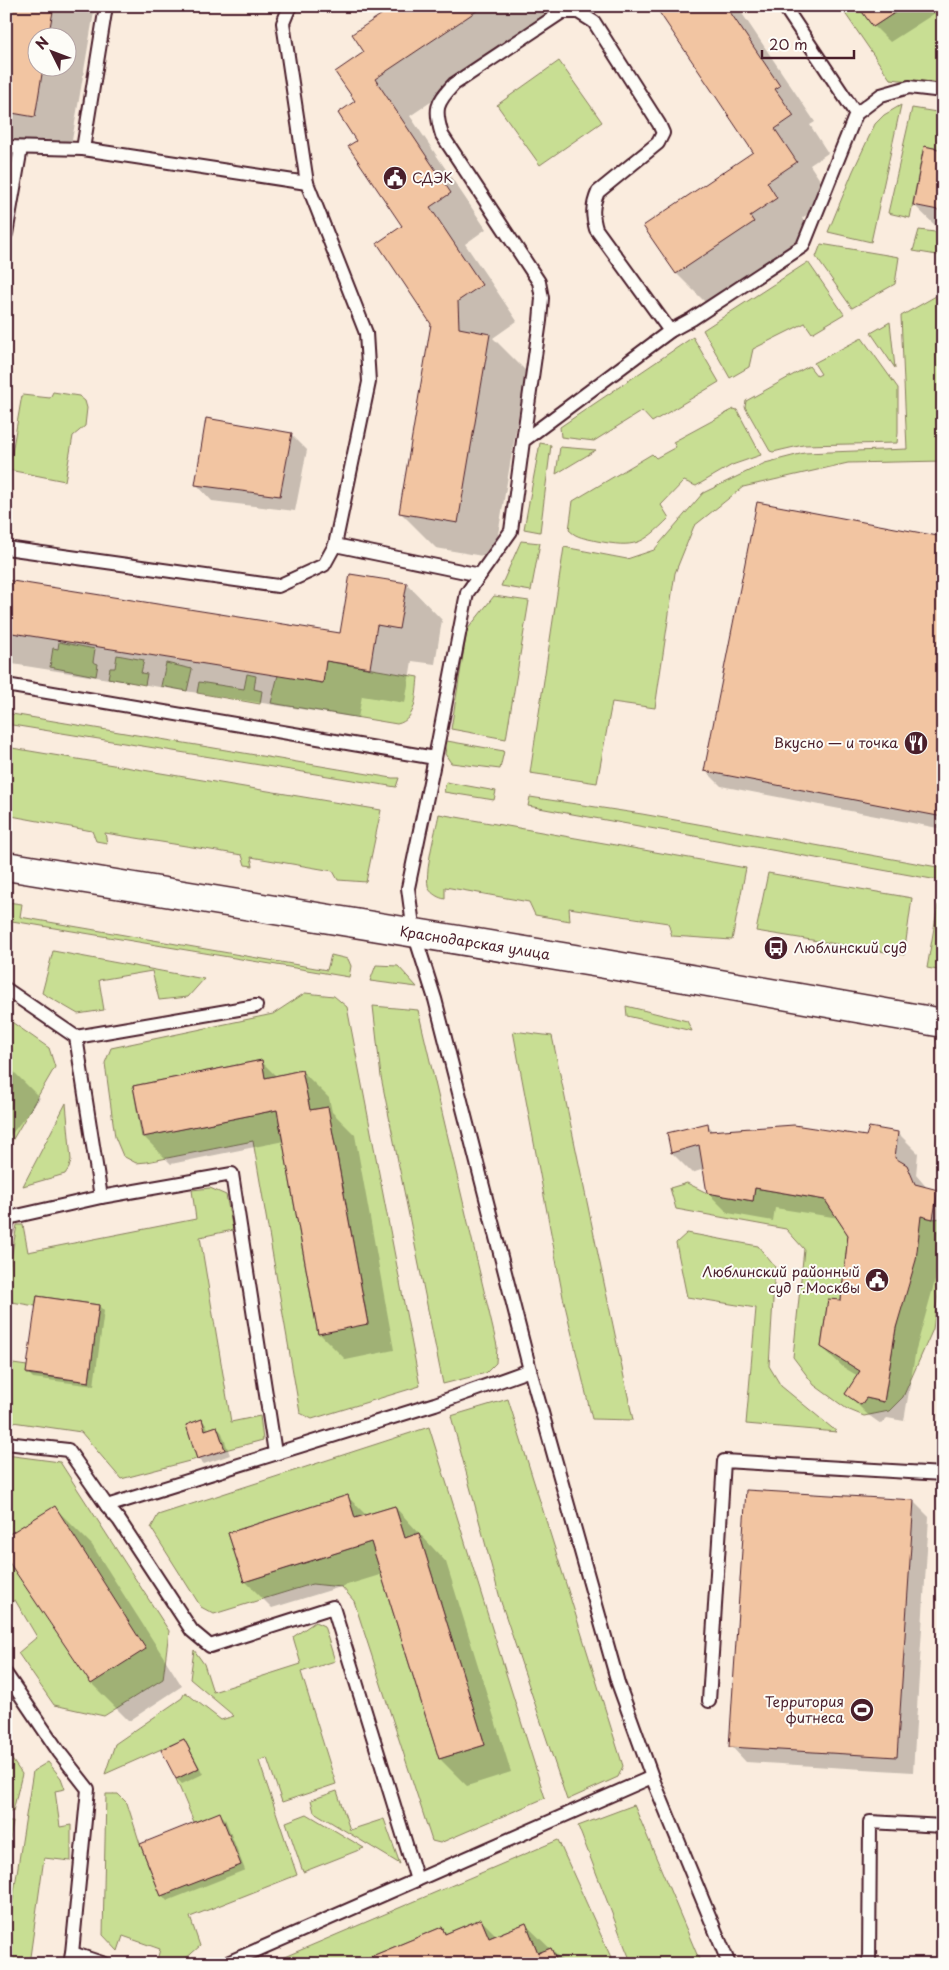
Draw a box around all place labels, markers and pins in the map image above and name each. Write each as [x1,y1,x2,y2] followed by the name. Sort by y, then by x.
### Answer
[382,165,408,191] public building icon: СДЭК
[412,167,453,188] place label: СДЭК
[903,730,929,756] restaurant icon: Вкусно — и точка
[774,732,898,753] place label: Вкусно — и точка
[763,935,789,961] bus stop icon: Люблинский суд
[794,937,907,958] place label: Люблинский суд
[702,1261,860,1298] place label: Люблинский районный суд г.Москвы
[864,1267,890,1293] public building icon: Люблинский районный суд г.Москвы
[765,1691,844,1728] place label: Территория фитнеса
[849,1697,875,1723] sports icon: Территория фитнеса

